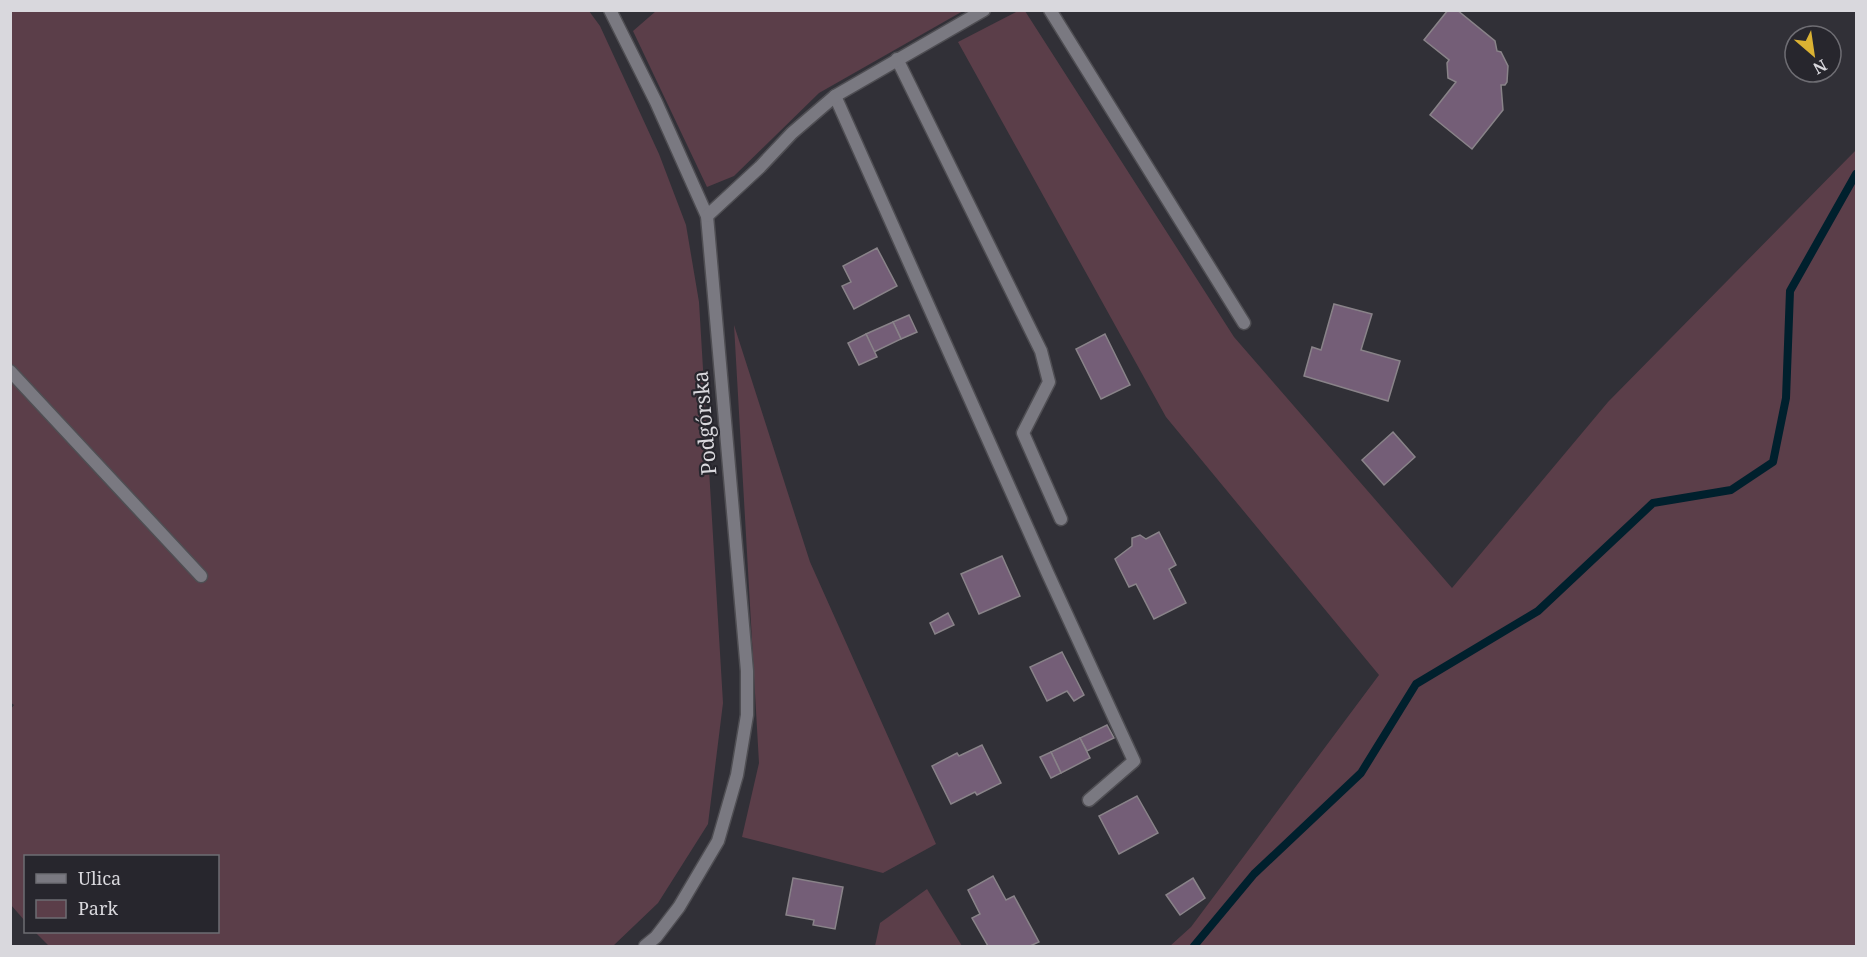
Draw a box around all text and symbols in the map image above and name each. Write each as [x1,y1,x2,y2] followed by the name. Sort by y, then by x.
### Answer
[1783,24,1843,84] north arrow
[1809,54,1831,80] text: N
[685,370,723,476] street label: Podgórska
[24,855,219,933] legend
[78,866,121,890] text: Ulica
[78,896,118,920] text: Park

